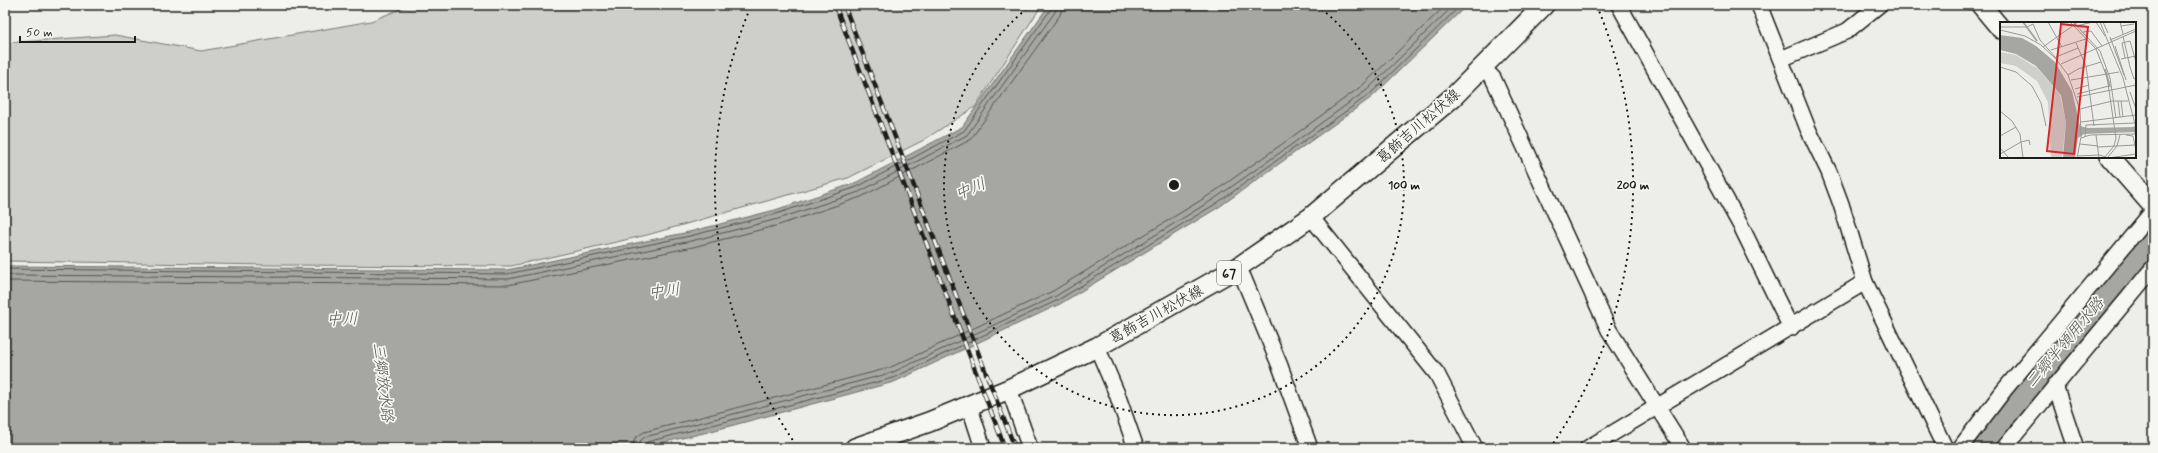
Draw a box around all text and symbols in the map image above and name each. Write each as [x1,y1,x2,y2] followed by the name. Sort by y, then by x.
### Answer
[20,18,135,44] scale bar
[2000,22,2136,158] inset map
[26,25,53,41] text: 50 m
[1372,85,1465,169] street label: 葛飾吉川松伏線
[952,173,989,205] water label: 中川
[1167,178,1181,192] centre of rings
[1388,178,1421,194] text: 100 m
[1617,178,1650,194] text: 200 m
[1217,261,1241,285] road number: 67
[647,279,681,304] water label: 中川
[1106,281,1207,349] street label: 葛飾吉川松伏線
[2021,293,2110,393] water label: 二郷半領用水路
[326,308,358,331] water label: 中川
[367,341,398,424] water label: 三郷放水路

